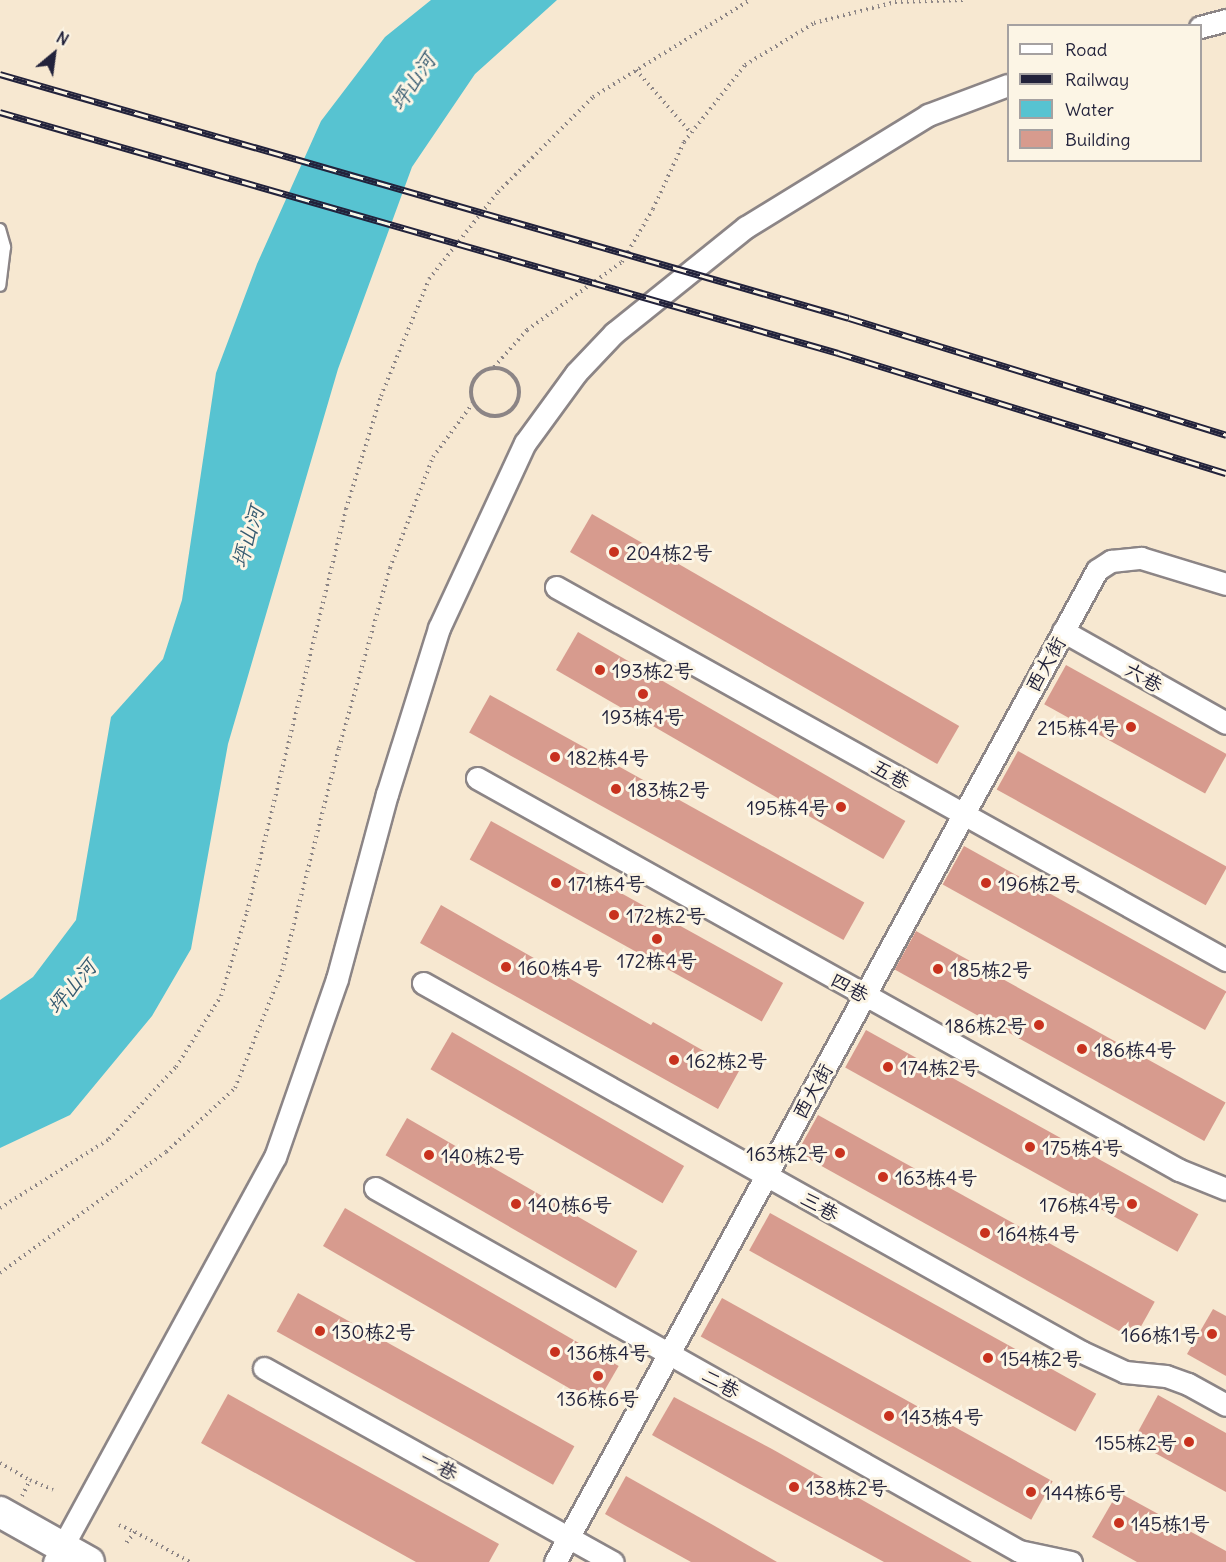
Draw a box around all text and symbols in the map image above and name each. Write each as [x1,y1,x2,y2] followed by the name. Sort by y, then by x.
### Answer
[24,24,84,84] north arrow
[1007,24,1202,162] legend
[53,27,72,50] text: N
[1065,38,1107,61] text: Road
[385,49,441,115] water label: 坪山河
[1065,68,1129,91] text: Railway
[1065,98,1114,121] text: Water
[1065,128,1130,151] text: Building
[227,503,269,571] water label: 坪山河
[626,540,713,564] place label: 204栋2号
[607,545,621,559] marker: 204栋2号
[1020,632,1070,696] street label: 西大街
[1121,657,1167,697] street label: 六巷
[612,658,694,682] place label: 193栋2号
[593,663,607,677] marker: 193栋2号
[636,687,650,701] marker: 193栋4号
[602,704,684,728] place label: 193栋4号
[1037,715,1119,739] place label: 215栋4号
[1124,720,1138,734] marker: 215栋4号
[567,745,649,769] place label: 182栋4号
[548,750,562,764] marker: 182栋4号
[868,754,914,794] street label: 五巷
[628,777,710,801] place label: 183栋2号
[609,782,623,796] marker: 183栋2号
[747,795,829,819] place label: 195栋4号
[834,800,848,814] marker: 195栋4号
[568,871,645,895] place label: 171栋4号
[998,871,1080,895] place label: 196栋2号
[549,876,563,890] marker: 171栋4号
[979,876,993,890] marker: 196栋2号
[626,903,706,927] place label: 172栋2号
[607,908,621,922] marker: 172栋2号
[650,932,664,946] marker: 172栋4号
[617,948,697,972] place label: 172栋4号
[42,955,102,1019] water label: 坪山河
[518,955,602,979] place label: 160栋4号
[950,957,1032,981] place label: 185栋2号
[499,960,513,974] marker: 160栋4号
[931,962,945,976] marker: 185栋2号
[827,967,873,1007] street label: 四巷
[945,1013,1027,1037] place label: 186栋2号
[1032,1018,1046,1032] marker: 186栋2号
[1094,1037,1177,1061] place label: 186栋4号
[1075,1042,1089,1056] marker: 186栋4号
[686,1048,767,1072] place label: 162栋2号
[667,1053,681,1067] marker: 162栋2号
[900,1055,980,1079] place label: 174栋2号
[787,1059,837,1123] street label: 西大街
[881,1060,895,1074] marker: 174栋2号
[1042,1135,1123,1159] place label: 175栋4号
[1023,1140,1037,1154] marker: 175栋4号
[746,1141,828,1165] place label: 163栋2号
[441,1143,525,1167] place label: 140栋2号
[833,1146,847,1160] marker: 163栋2号
[422,1148,436,1162] marker: 140栋2号
[895,1165,977,1189] place label: 163栋4号
[876,1170,890,1184] marker: 163栋4号
[797,1186,843,1226] street label: 三巷
[528,1192,612,1216] place label: 140栋6号
[1039,1192,1120,1216] place label: 176栋4号
[509,1197,523,1211] marker: 140栋6号
[1125,1197,1139,1211] marker: 176栋4号
[997,1221,1080,1245] place label: 164栋4号
[978,1226,992,1240] marker: 164栋4号
[332,1319,415,1343] place label: 130栋2号
[1121,1322,1200,1346] place label: 166栋1号
[313,1324,327,1338] marker: 130栋2号
[1205,1327,1219,1341] marker: 166栋1号
[567,1340,649,1364] place label: 136栋4号
[548,1345,562,1359] marker: 136栋4号
[1000,1346,1082,1370] place label: 154栋2号
[981,1351,995,1365] marker: 154栋2号
[698,1363,744,1403] street label: 二巷
[591,1369,605,1383] marker: 136栋6号
[557,1386,639,1410] place label: 136栋6号
[901,1404,983,1428] place label: 143栋4号
[882,1409,896,1423] marker: 143栋4号
[1095,1430,1177,1454] place label: 155栋2号
[1182,1435,1196,1449] marker: 155栋2号
[416,1445,462,1485] street label: 一巷
[806,1475,888,1499] place label: 138栋2号
[787,1480,801,1494] marker: 138栋2号
[1043,1480,1126,1504] place label: 144栋6号
[1024,1485,1038,1499] marker: 144栋6号
[1131,1511,1210,1535] place label: 145栋1号
[1112,1516,1126,1530] marker: 145栋1号

